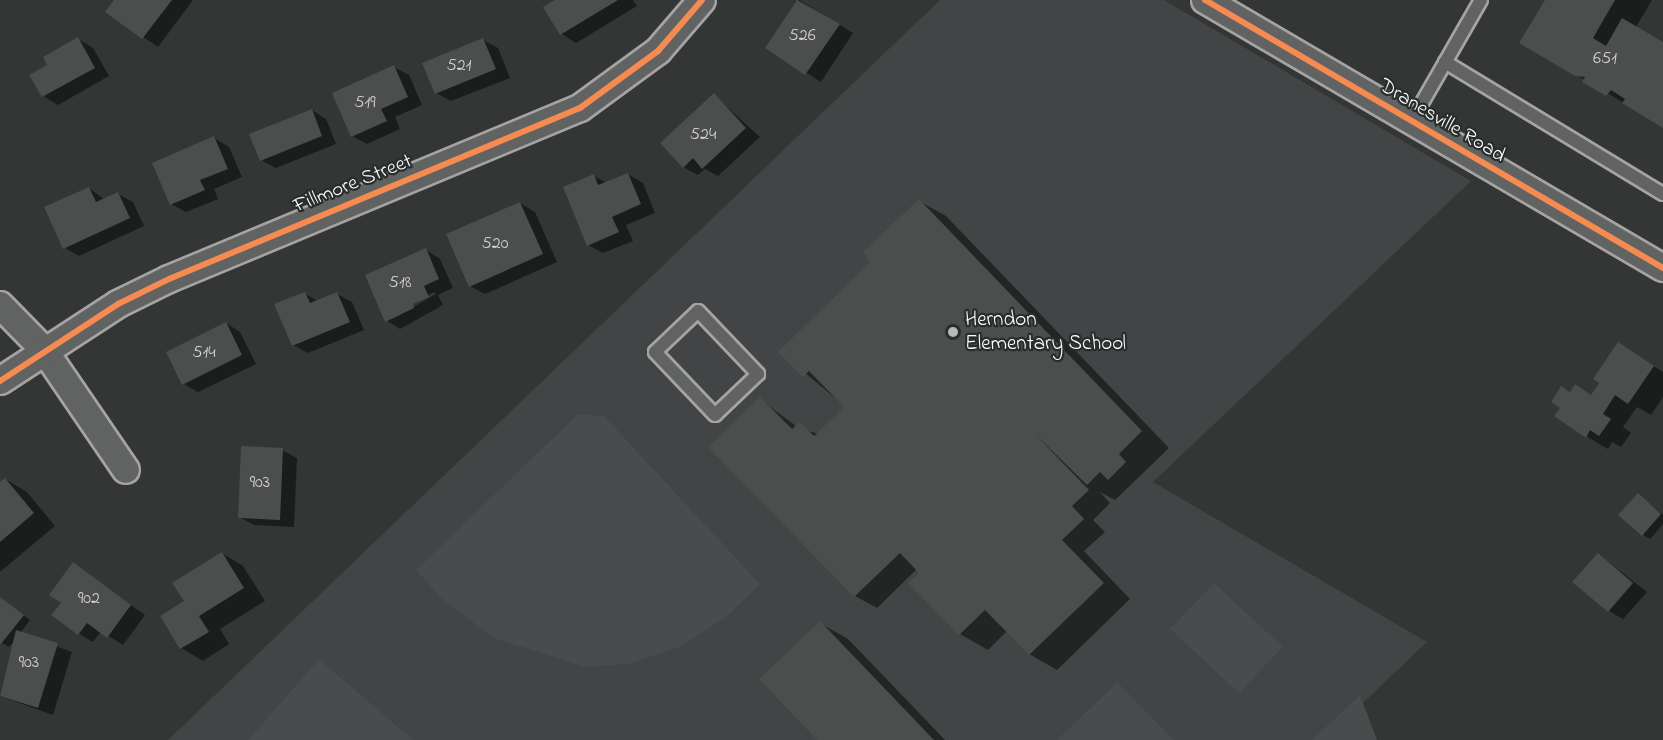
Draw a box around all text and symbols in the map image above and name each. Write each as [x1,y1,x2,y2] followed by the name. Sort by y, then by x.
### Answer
[788,25,816,47] house number: 526
[1593,48,1617,70] house number: 651
[447,55,471,77] house number: 521
[1374,73,1510,169] street label: Dranesville Road
[354,92,376,114] house number: 519
[690,124,716,146] house number: 524
[290,149,416,219] street label: Fillmore Street
[481,233,509,255] house number: 520
[389,272,411,294] house number: 518
[965,307,1126,357] place label: Herndon Elementary School
[946,325,960,339] marker: Herndon Elementary School
[192,342,216,364] house number: 514
[250,472,270,494] house number: 903
[78,588,100,610] house number: 902
[19,652,39,674] house number: 903

